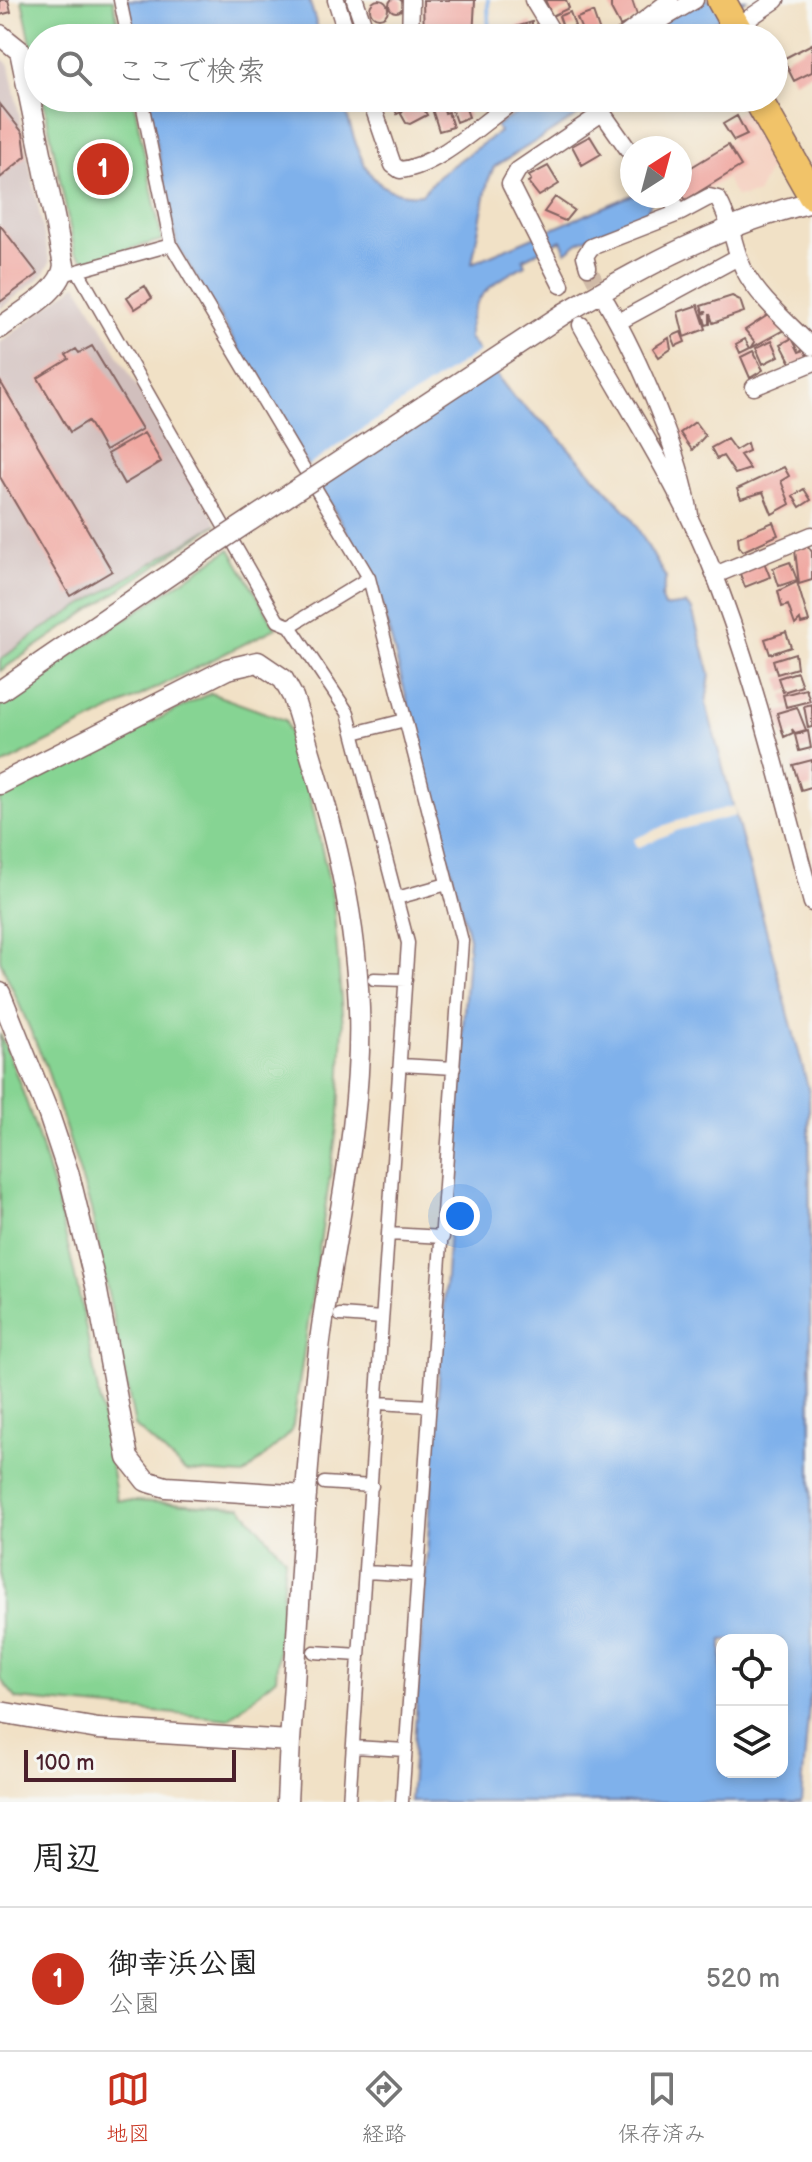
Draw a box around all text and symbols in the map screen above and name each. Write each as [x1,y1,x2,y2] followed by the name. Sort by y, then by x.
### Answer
[24,24,788,112] search box
[52,46,96,90] icon: search
[116,54,266,90] text: ここで検索
[620,136,692,208] north arrow
[77,139,129,199] pin: 1
[440,1196,480,1236] your location
[716,1634,788,1778] map controls
[716,1634,788,1706] button: locate
[716,1706,788,1778] button: layers
[24,1746,236,1782] scale bar
[36,1750,95,1777] text: 100 m
[32,1838,100,1879] text: 周辺
[108,1946,258,1982] text: 御幸浜公園
[53,1964,63,1995] text: 1
[706,1964,780,1995] text: 520 m
[108,1989,160,2020] text: 公園
[106,2067,150,2148] tab: 地図
[362,2067,406,2148] tab: 経路
[618,2067,706,2148] tab: 保存済み

